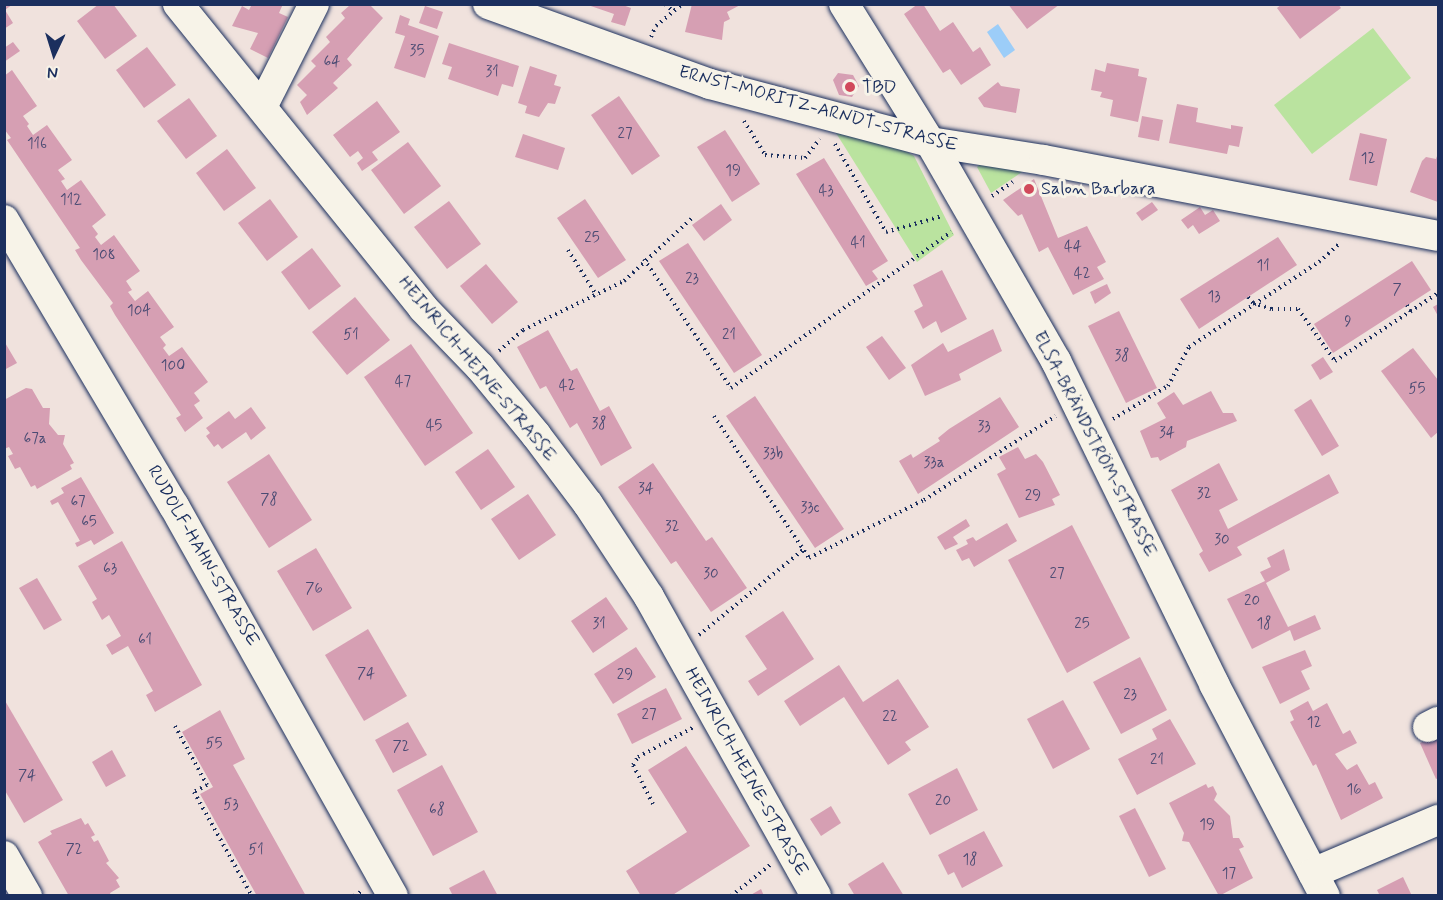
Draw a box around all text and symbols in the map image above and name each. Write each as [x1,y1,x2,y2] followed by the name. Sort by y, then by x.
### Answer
[24,24,84,84] north arrow
[410,43,424,61] house number: 35
[324,54,340,72] house number: 64
[676,61,960,157] street label: ERNST-MORITZ-ARNDT-STRASSE
[47,62,59,83] text: N
[485,64,499,82] house number: 31
[862,76,897,98] place label: TBD
[843,80,857,94] marker: TBD
[618,126,632,144] house number: 27
[27,136,47,154] house number: 116
[1361,151,1375,169] house number: 12
[725,163,741,181] house number: 19
[1041,178,1155,200] place label: Salon Barbara
[1022,182,1036,196] marker: Salon Barbara
[818,183,834,201] house number: 43
[60,192,82,210] house number: 112
[584,230,600,248] house number: 25
[850,235,866,253] house number: 41
[1064,239,1082,257] house number: 44
[92,247,116,265] house number: 108
[1256,258,1270,276] house number: 11
[1074,266,1090,284] house number: 42
[685,271,699,289] house number: 23
[393,272,561,466] street label: HEINRICH-HEINE-STRASSE
[1392,282,1402,300] house number: 7
[1207,289,1221,307] house number: 13
[127,303,151,321] house number: 104
[1344,314,1352,332] house number: 9
[343,327,359,345] house number: 51
[722,327,736,345] house number: 21
[1029,327,1161,561] street label: ELSA-BRÄNDSTRÖM-STRASSE
[1115,348,1129,366] house number: 38
[161,358,185,376] house number: 100
[395,374,411,392] house number: 47
[559,378,575,396] house number: 42
[1409,381,1425,399] house number: 55
[592,416,606,434] house number: 38
[426,418,442,436] house number: 45
[977,419,991,437] house number: 33
[1159,425,1175,443] house number: 34
[24,431,46,449] house number: 67a
[763,446,783,464] house number: 33b
[924,455,944,473] house number: 33a
[142,462,264,650] street label: RUDOLF-HAHN-STRASSE
[638,481,654,499] house number: 34
[1197,486,1211,504] house number: 32
[1025,488,1041,506] house number: 29
[260,492,278,510] house number: 78
[70,494,86,512] house number: 67
[800,500,820,518] house number: 33c
[81,514,97,532] house number: 65
[665,519,679,537] house number: 32
[1214,532,1230,550] house number: 30
[103,561,117,579] house number: 63
[703,566,719,584] house number: 30
[1050,566,1064,584] house number: 27
[305,581,323,599] house number: 76
[1244,593,1260,611] house number: 20
[592,616,606,634] house number: 31
[1074,616,1090,634] house number: 25
[1257,616,1271,634] house number: 18
[138,632,152,650] house number: 61
[680,664,812,880] street label: HEINRICH-HEINE-STRASSE
[357,666,375,684] house number: 74
[617,667,633,685] house number: 29
[1123,687,1137,705] house number: 23
[642,707,656,725] house number: 27
[882,709,898,727] house number: 22
[1307,715,1321,733] house number: 12
[206,736,222,754] house number: 55
[392,739,410,757] house number: 72
[1150,752,1164,770] house number: 21
[18,768,36,786] house number: 74
[1347,782,1361,800] house number: 16
[935,793,951,811] house number: 20
[223,797,239,815] house number: 53
[429,802,445,820] house number: 68
[1199,817,1215,835] house number: 19
[65,842,83,860] house number: 72
[248,842,264,860] house number: 51
[963,852,977,870] house number: 18
[1222,866,1236,884] house number: 17

